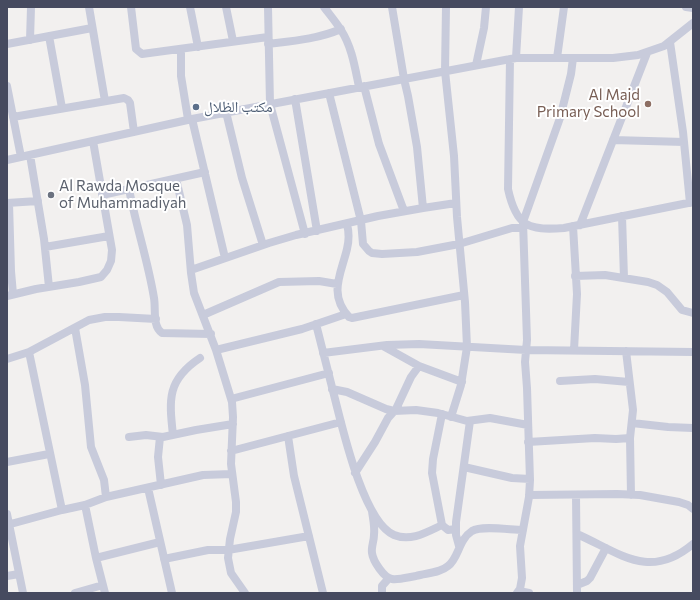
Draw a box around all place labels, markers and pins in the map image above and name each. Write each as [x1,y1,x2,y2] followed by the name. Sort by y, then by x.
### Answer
[537,86,640,121] place label: Al Majd Primary School
[204,98,273,116] place label: مكتب الظلال
[643,99,653,109] marker: Al Majd Primary School
[191,102,201,112] marker: مكتب الظلال
[59,177,186,212] place label: Al Rawda Mosque of Muhammadiyah
[46,190,56,200] marker: Al Rawda Mosque of Muhammadiyah

